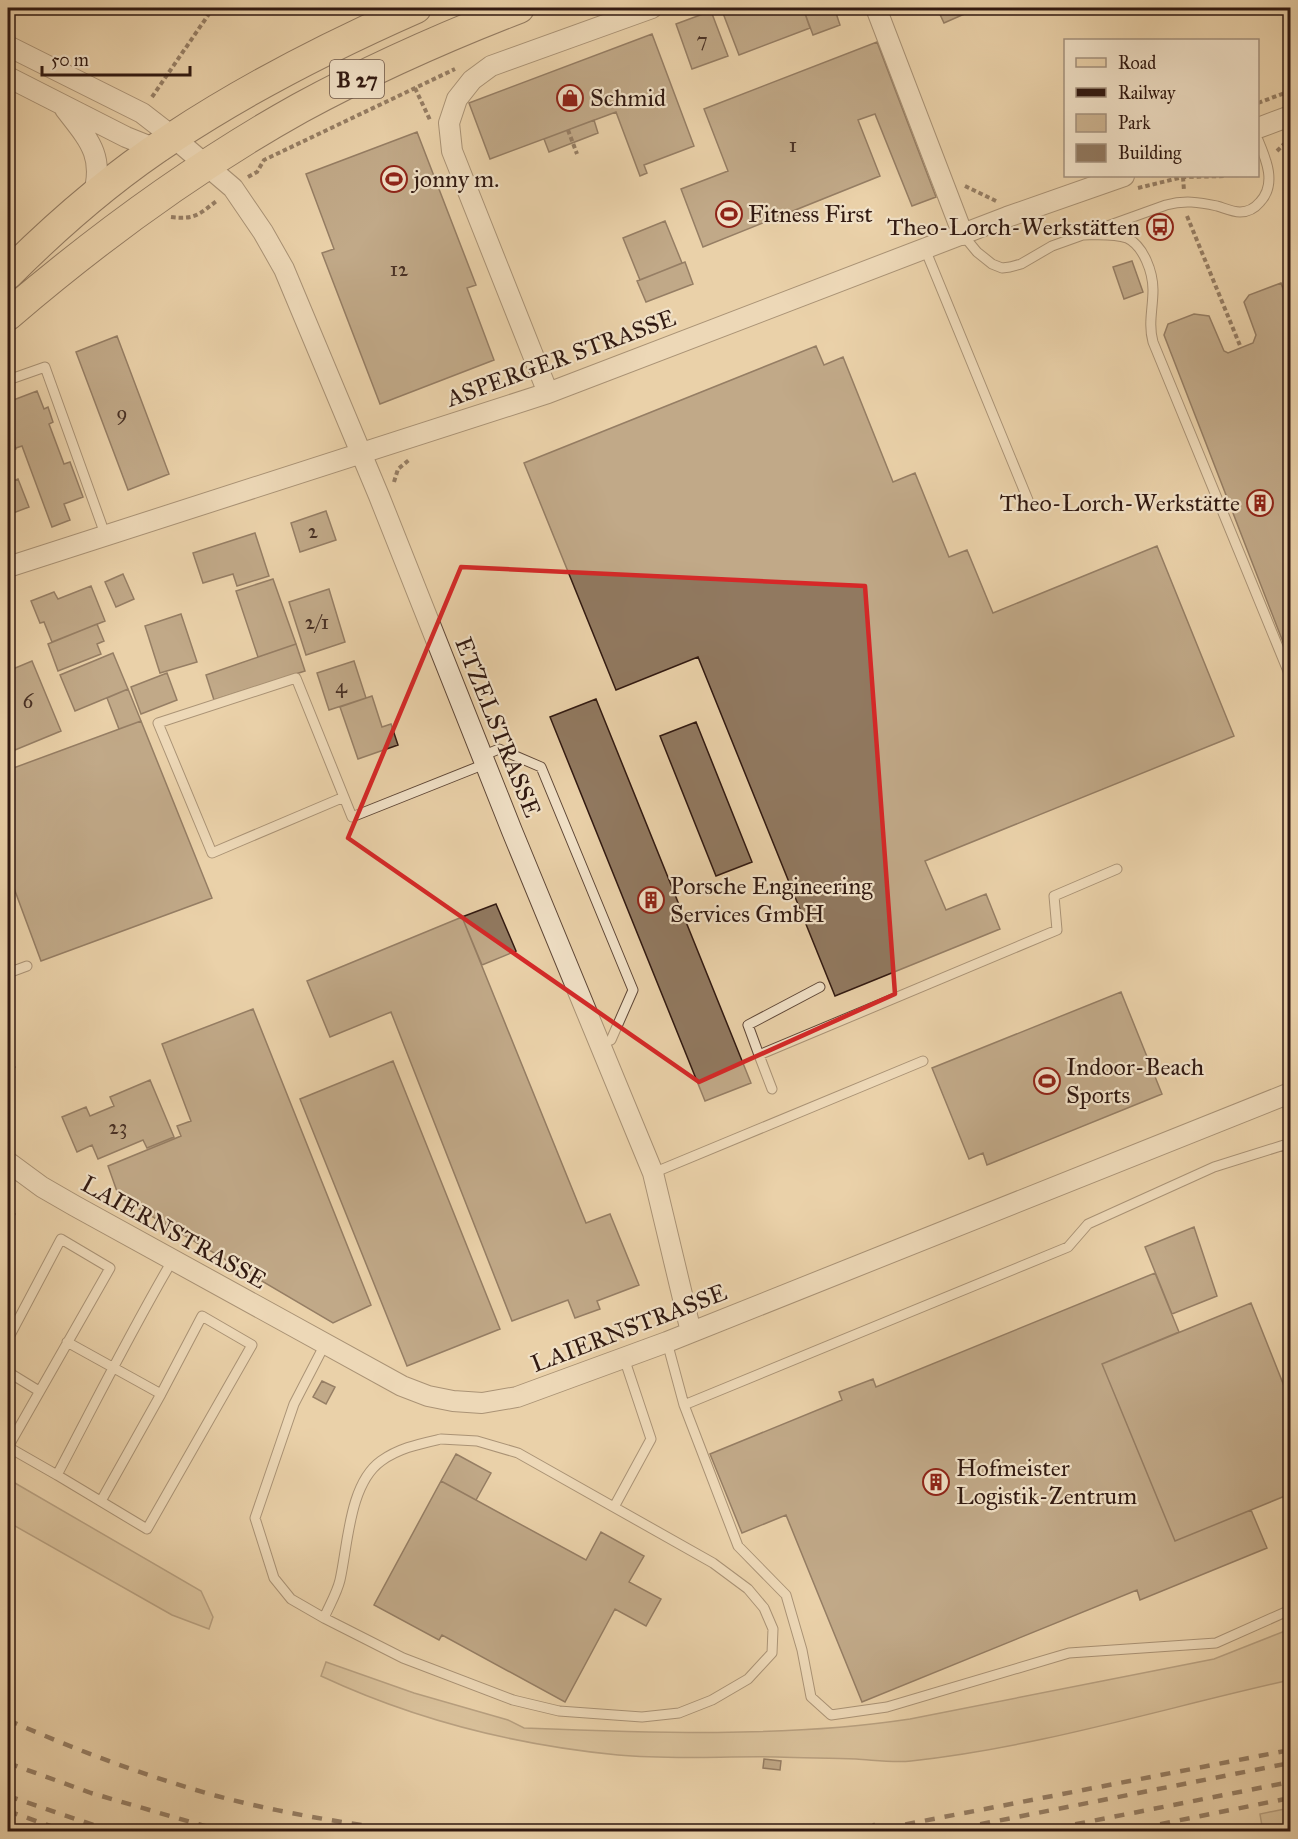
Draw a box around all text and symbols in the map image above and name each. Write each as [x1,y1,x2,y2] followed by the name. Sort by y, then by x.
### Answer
[696,27,708,53] house number: 7
[42,39,190,77] scale bar
[1064,39,1259,177] legend
[51,49,89,71] text: 50 m
[1118,52,1156,74] text: Road
[330,60,384,98] road number: B 27
[1118,82,1176,104] text: Railway
[555,83,585,113] shop icon: Schmid
[590,83,666,113] place label: Schmid
[1118,112,1151,134] text: Park
[789,132,797,158] house number: 1
[1118,142,1182,165] text: Building
[379,164,409,194] sports icon: jonny m.
[410,164,499,194] place label: jonny m.
[714,199,744,229] sports icon: Fitness First
[748,199,873,229] place label: Fitness First
[887,212,1140,242] place label: Theo-Lorch-Werkstätten
[1145,212,1175,242] bus stop icon: Theo-Lorch-Werkstätten
[390,256,409,282] house number: 12
[441,302,680,414] street label: ASPERGER STRASSE
[116,400,128,426] house number: 9
[1000,488,1240,518] place label: Theo-Lorch-Werkstätte
[1245,488,1275,518] building icon: Theo-Lorch-Werkstätte
[308,518,319,544] house number: 2
[305,609,329,635] house number: 2/1
[448,633,548,821] street label: ETZELSTRASSE
[335,673,348,699] house number: 4
[23,688,35,714] house number: 6
[670,871,873,929] place label: Porsche Engineering Services GmbH
[636,885,666,915] building icon: Porsche Engineering Services GmbH
[1066,1052,1204,1110] place label: Indoor-Beach Sports
[1032,1066,1062,1096] sports icon: Indoor-Beach Sports
[109,1114,127,1140] house number: 23
[76,1169,272,1295] street label: LAIERNSTRASSE
[527,1277,731,1379] street label: LAIERNSTRASSE
[956,1453,1137,1511] place label: Hofmeister Logistik-Zentrum
[921,1467,951,1497] building icon: Hofmeister Logistik-Zentrum

